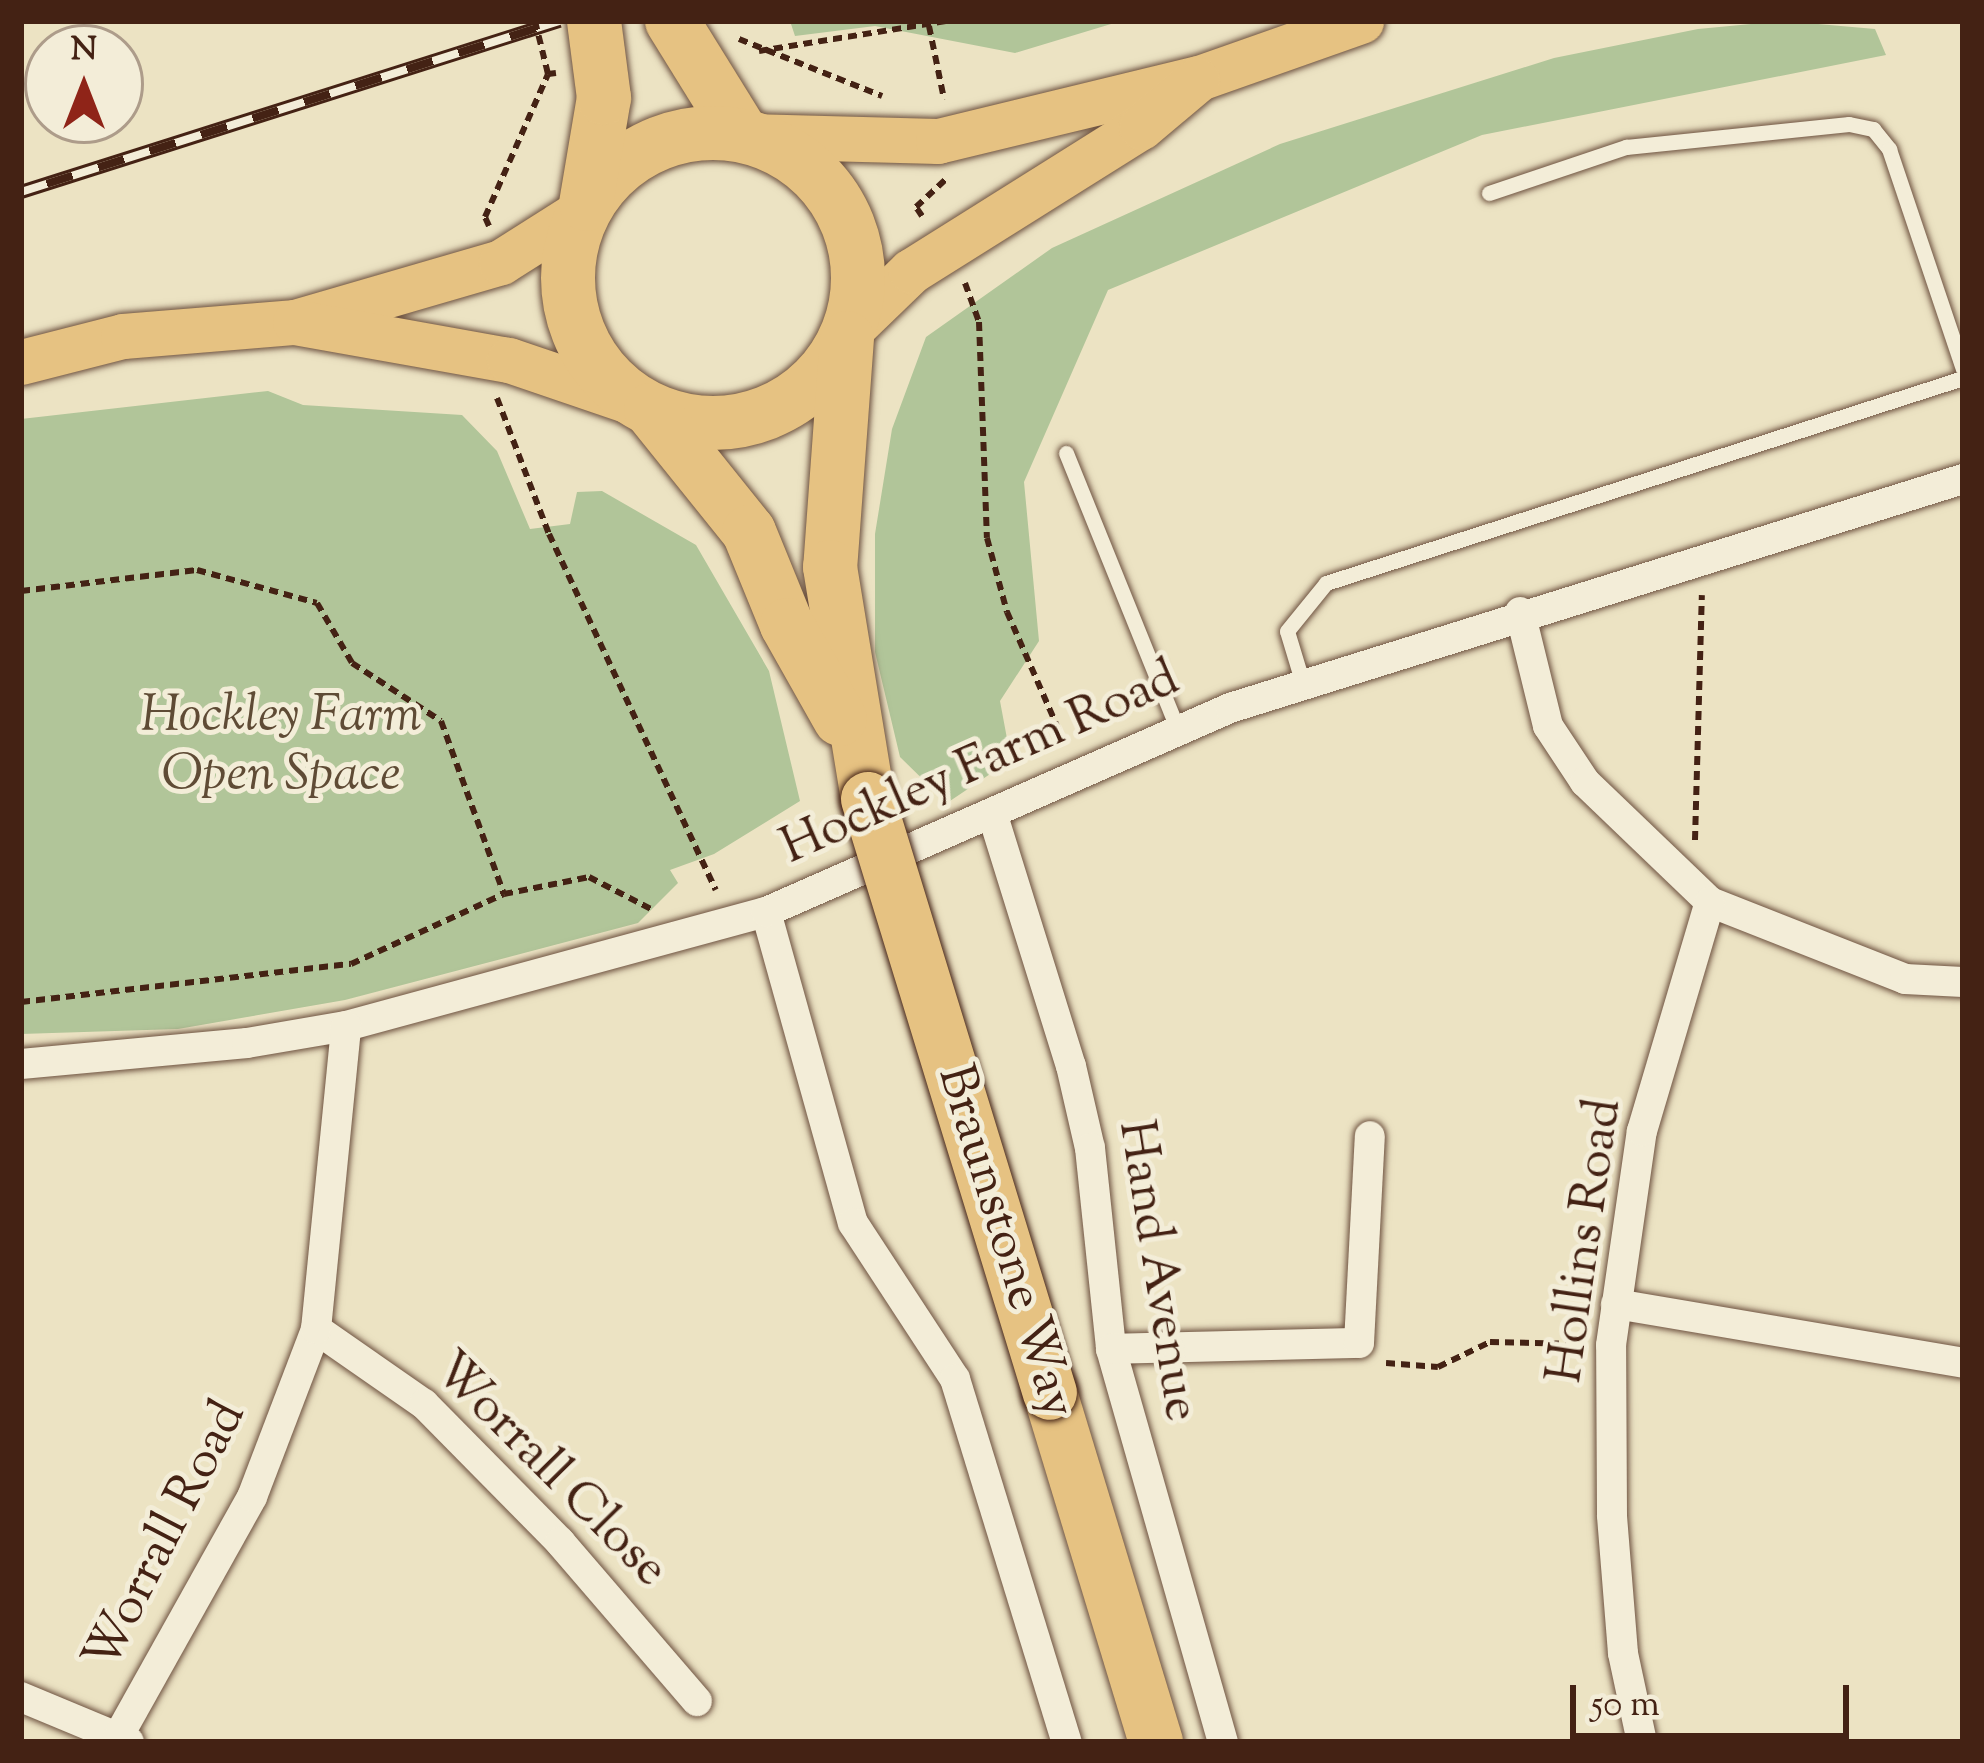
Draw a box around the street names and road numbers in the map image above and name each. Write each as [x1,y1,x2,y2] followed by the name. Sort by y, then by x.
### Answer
[773,650,1189,880] street label: Hockley Farm Road
[921,1059,1087,1425] street label: Braunstone Way
[1537,1095,1637,1387] street label: Hollins Road
[1102,1116,1210,1426] street label: Hand Avenue
[419,1341,679,1601] street label: Worrall Close
[73,1392,261,1682] street label: Worrall Road

